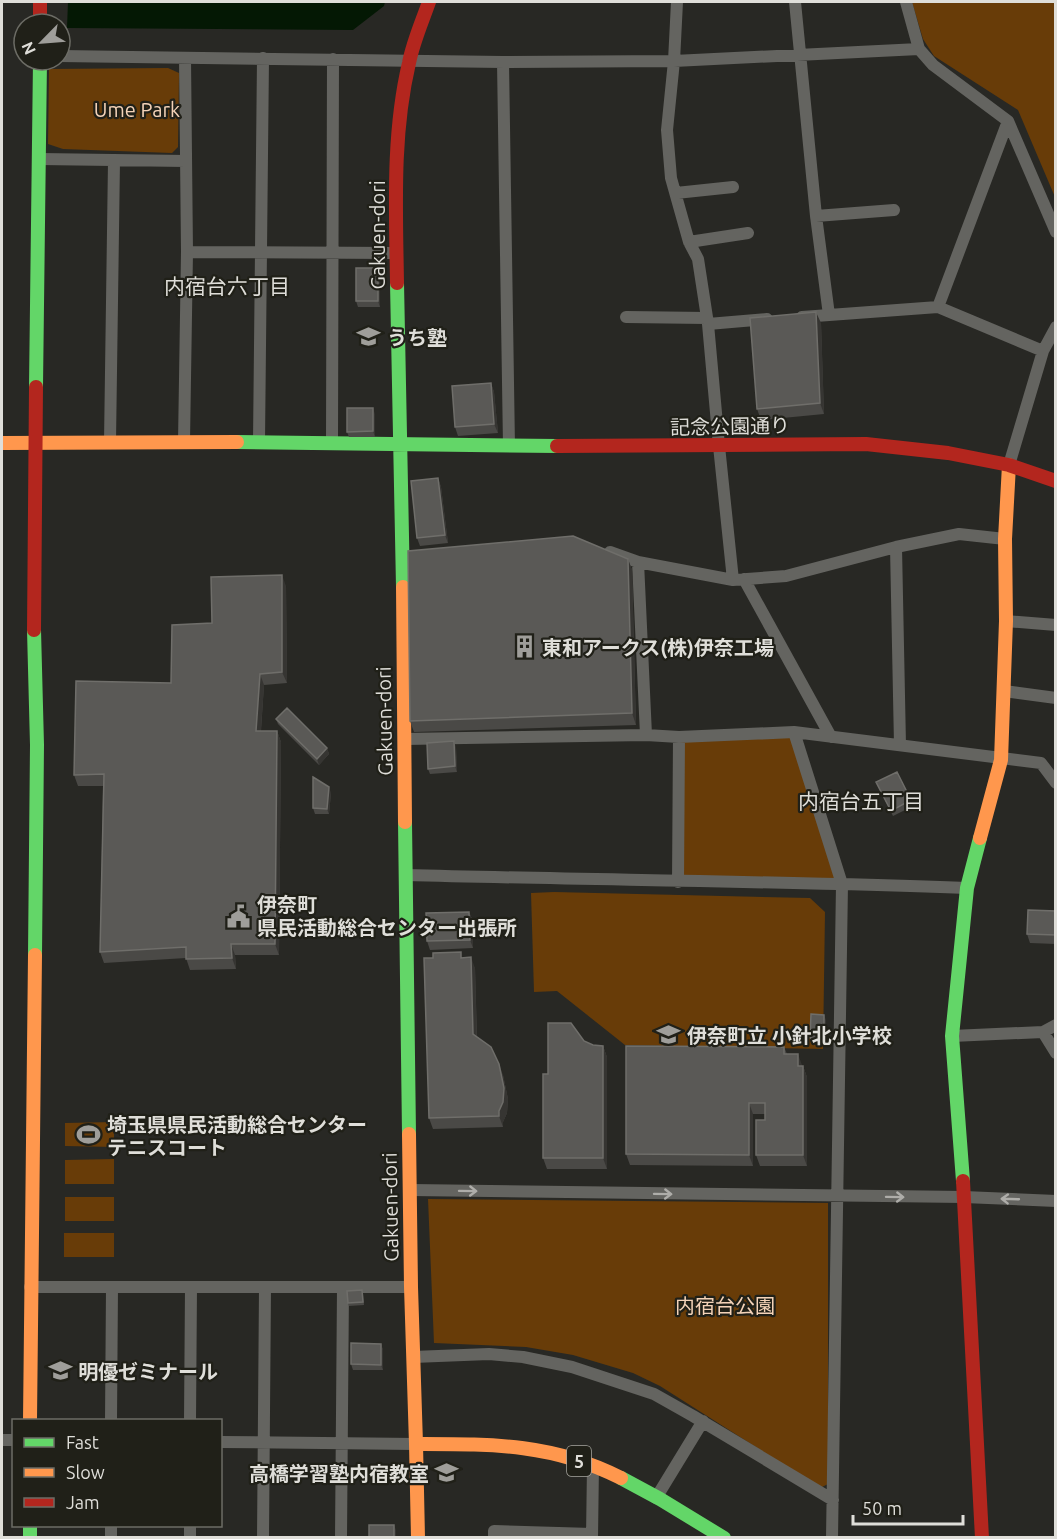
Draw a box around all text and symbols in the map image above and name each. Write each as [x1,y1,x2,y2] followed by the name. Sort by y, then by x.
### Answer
[12,12,72,72] north arrow
[18,39,39,58] text: N
[94,98,180,121] park label: Ume Park
[366,180,389,290] street label: Gakuen-dori
[164,274,290,298] district label: 内宿台六丁目
[356,324,382,350] school or university icon: うち塾
[387,326,447,349] place label: うち塾
[670,413,790,439] street label: 記念公園通り
[511,634,537,660] building icon: 東和アークス(株)伊奈工場
[542,636,774,659] place label: 東和アークス(株)伊奈工場
[372,666,396,776] street label: Gakuen-dori
[798,789,924,813] district label: 内宿台五丁目
[257,893,517,939] place label: 伊奈町 県民活動総合センター出張所
[226,903,252,929] public building icon: 伊奈町 県民活動総合センター出張所
[656,1022,682,1048] school or university icon: 伊奈町立 小針北小学校
[687,1024,892,1047] place label: 伊奈町立 小針北小学校
[107,1113,367,1159] place label: 埼玉県県民活動総合センター テニスコート
[76,1122,102,1148] sports icon: 埼玉県県民活動総合センター テニスコート
[378,1152,402,1262] street label: Gakuen-dori
[458,1185,478,1197] one-way arrow
[653,1188,673,1200] one-way arrow
[884,1191,904,1203] one-way arrow
[1000,1193,1020,1205] one-way arrow
[675,1294,775,1317] park label: 内宿台公園
[47,1358,73,1384] school or university icon: 明優ゼミナール
[78,1360,218,1383] place label: 明優ゼミナール
[12,1419,222,1527] legend
[66,1432,99,1452] text: Fast
[567,1446,591,1476] road number: 5
[434,1460,460,1486] school or university icon: 高橋学習塾内宿教室
[66,1462,105,1482] text: Slow
[249,1462,429,1485] place label: 高橋学習塾内宿教室
[853,1488,962,1526] scale bar
[66,1492,100,1512] text: Jam
[862,1498,902,1518] text: 50 m

